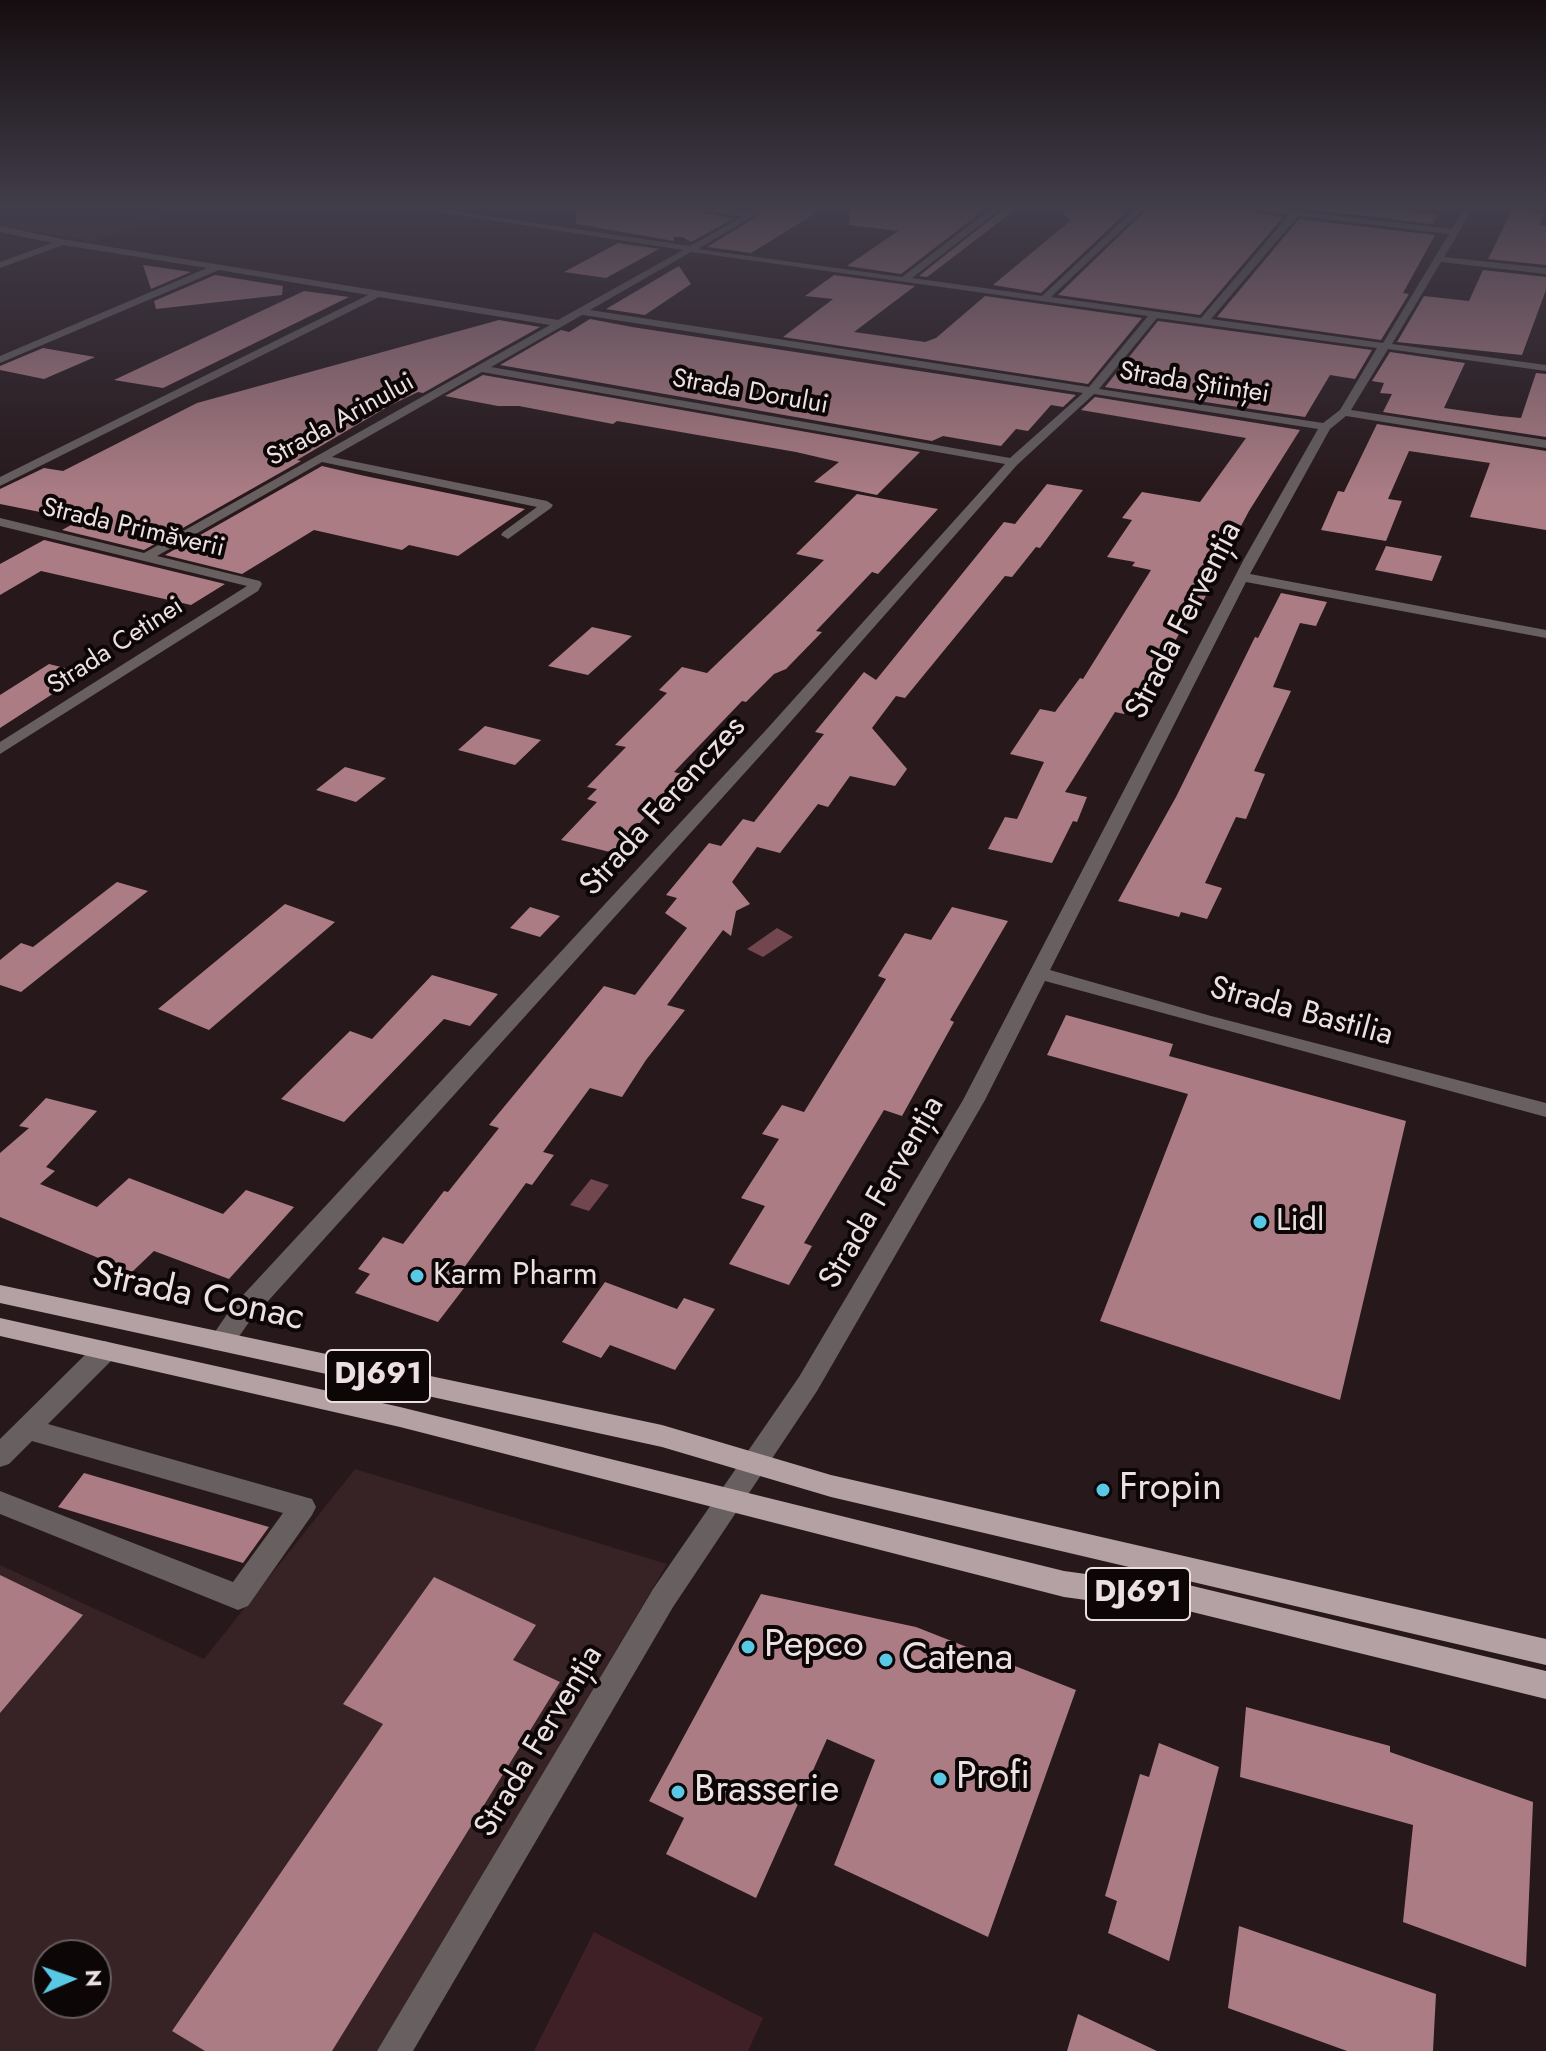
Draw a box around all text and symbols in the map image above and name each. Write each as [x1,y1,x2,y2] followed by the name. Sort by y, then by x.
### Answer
[1117,357,1271,411] street label: Strada Științei
[670,364,830,422] street label: Strada Dorului
[262,368,420,474] street label: Strada Arinului
[39,493,227,565] street label: Strada Primăverii
[1119,516,1251,726] street label: Strada Fervenția
[42,592,190,702] street label: Strada Cetinei
[573,709,755,905] street label: Strada Ferenczes
[1205,970,1397,1056] street label: Strada Bastilia
[812,1090,954,1296] street label: Strada Fervenția
[1276,1203,1324,1241] place label: Lidl
[1251,1213,1269,1231] marker: Lidl
[88,1253,308,1343] street label: Strada Conac
[433,1257,598,1295] place label: Karm Pharm
[408,1267,426,1285] marker: Karm Pharm
[326,1350,430,1402] road number: DJ691
[1119,1467,1222,1513] place label: Fropin
[1094,1481,1112,1499] marker: Fropin
[1086,1568,1190,1620] road number: DJ691
[764,1624,864,1670] place label: Pepco
[902,1637,1013,1683] place label: Catena
[739,1638,757,1656] marker: Pepco
[468,1639,612,1845] street label: Strada Fervenția
[877,1651,895,1669] marker: Catena
[956,1756,1030,1802] place label: Profi
[694,1769,839,1815] place label: Brasserie
[931,1770,949,1788] marker: Profi
[669,1783,687,1801] marker: Brasserie
[32,1939,112,2019] north arrow
[78,1969,110,1988] text: N

